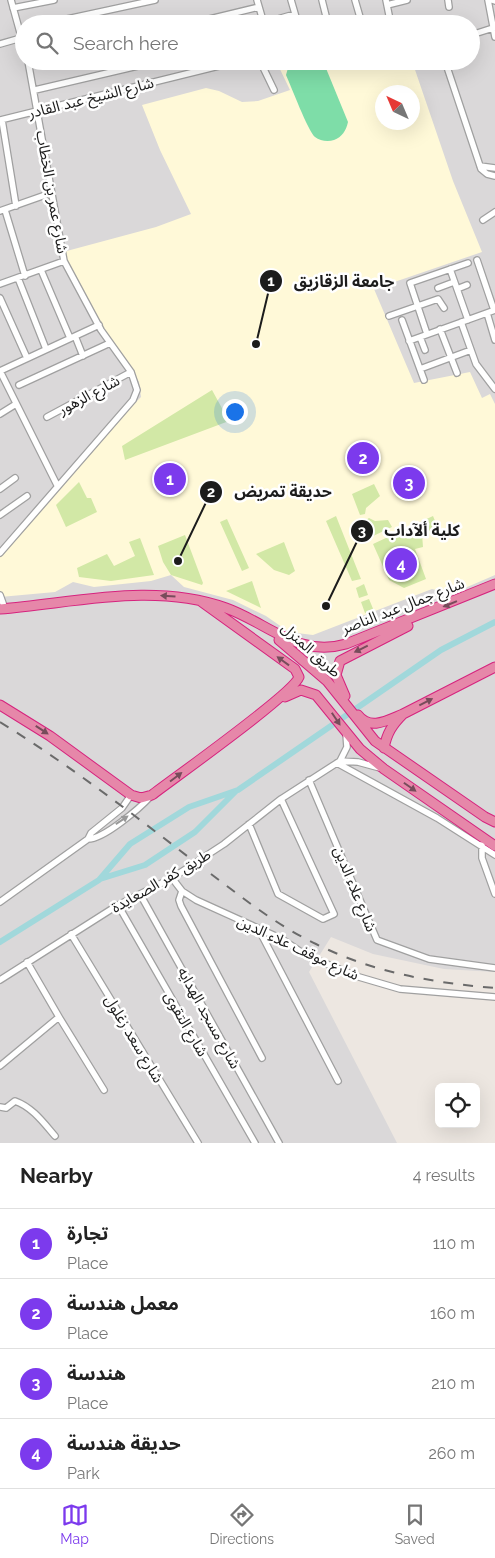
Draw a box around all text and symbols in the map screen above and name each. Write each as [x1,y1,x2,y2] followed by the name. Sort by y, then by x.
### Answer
[15,15,480,70] search box
[33,29,61,57] icon: search
[73,32,179,54] text: Search here
[25,74,157,125] street label: شارع الشيخ عبد القادر
[375,85,420,130] north arrow
[29,129,72,256] street label: شارع عمر بن الخطاب
[258,266,404,297] callout: جامعة الزقازيق
[267,272,275,290] text: 1
[294,272,394,292] text: جامعة الزقازيق
[54,371,124,422] street label: شارع الزهور
[222,399,248,425] your location
[347,439,379,477] pin: 2
[154,460,186,498] pin: 1
[393,464,425,502] pin: 3
[199,476,341,507] callout: حديقة تمريض
[234,482,332,501] text: حديقة تمريض
[207,483,215,501] text: 2
[350,515,470,546] callout: كلية ألآداب
[384,521,460,540] text: كلية ألآداب
[358,522,366,540] text: 3
[385,545,417,583] pin: 4
[338,574,468,641] street label: شارع جمال عبد الناصر
[160,591,176,599] one-way arrow
[443,600,457,608] one-way arrow
[277,619,344,682] street label: طريق المنزل
[353,645,368,653] one-way arrow
[276,656,290,666] one-way arrow
[419,698,433,706] one-way arrow
[331,712,341,726] one-way arrow
[35,725,48,735] one-way arrow
[169,772,183,782] one-way arrow
[403,782,417,792] one-way arrow
[115,815,129,825] one-way arrow
[327,844,380,936] street label: شارع علاء الدين
[108,845,214,918] street label: طريق كفر الصعايدة
[233,912,362,987] street label: شارع موقف علاء الدين
[171,964,244,1074] street label: شارع مسجد الهدايه
[158,988,212,1061] street label: شارع التقوى
[98,992,167,1088] street label: شارع سعد زغلول
[435,1083,480,1128] map controls
[435,1083,480,1128] button: locate
[20,1163,93,1188] text: Nearby
[413,1166,475,1185] text: 4 results
[67,1222,108,1244] text: تجارة
[32,1234,40,1253] text: 1
[433,1234,475,1253] text: 110 m
[67,1254,108,1273] text: Place
[67,1292,179,1314] text: معمل هندسة
[31,1304,41,1323] text: 2
[430,1304,475,1323] text: 160 m
[67,1324,108,1343] text: Place
[67,1362,126,1384] text: هندسة
[32,1374,40,1393] text: 3
[431,1374,475,1393] text: 210 m
[67,1394,108,1413] text: Place
[67,1432,181,1454] text: حديقة هندسة
[31,1444,41,1463] text: 4
[428,1444,475,1463] text: 260 m
[67,1464,100,1483] text: Park
[60,1501,89,1547] tab: Map
[209,1501,274,1547] tab: Directions
[395,1501,435,1547] tab: Saved

